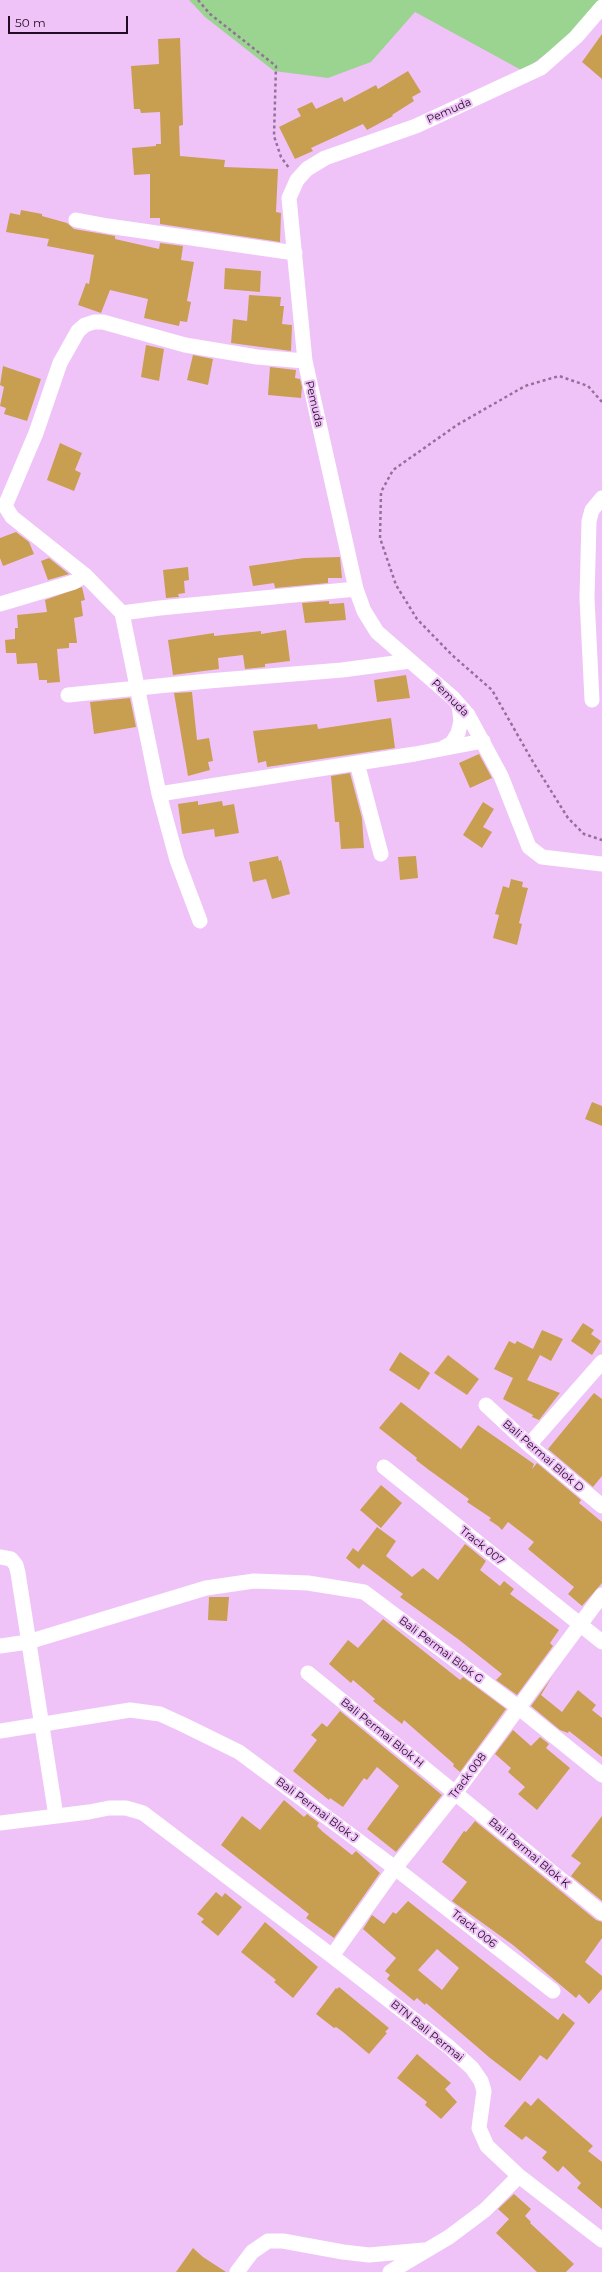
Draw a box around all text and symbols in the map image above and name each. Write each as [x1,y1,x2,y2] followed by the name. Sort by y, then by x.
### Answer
[10,8,130,34] scale bar
[15,15,46,30] text: 50 m
[425,95,473,127] street label: Pemuda
[302,379,326,429] street label: Pemuda
[429,677,471,719] street label: Pemuda
[500,1417,586,1495] street label: Bali Permai Blok D
[457,1524,507,1568] street label: Track 007
[396,1614,486,1686] street label: Bali Permai Blok G
[338,1696,426,1770] street label: Bali Permai Blok H
[447,1751,489,1801] street label: Track 008
[273,1775,361,1845] street label: Bali Permai Blok J
[486,1815,572,1891] street label: Bali Permai Blok K
[449,1907,499,1951] street label: Track 006
[388,1998,466,2064] street label: BTN Bali Permai

